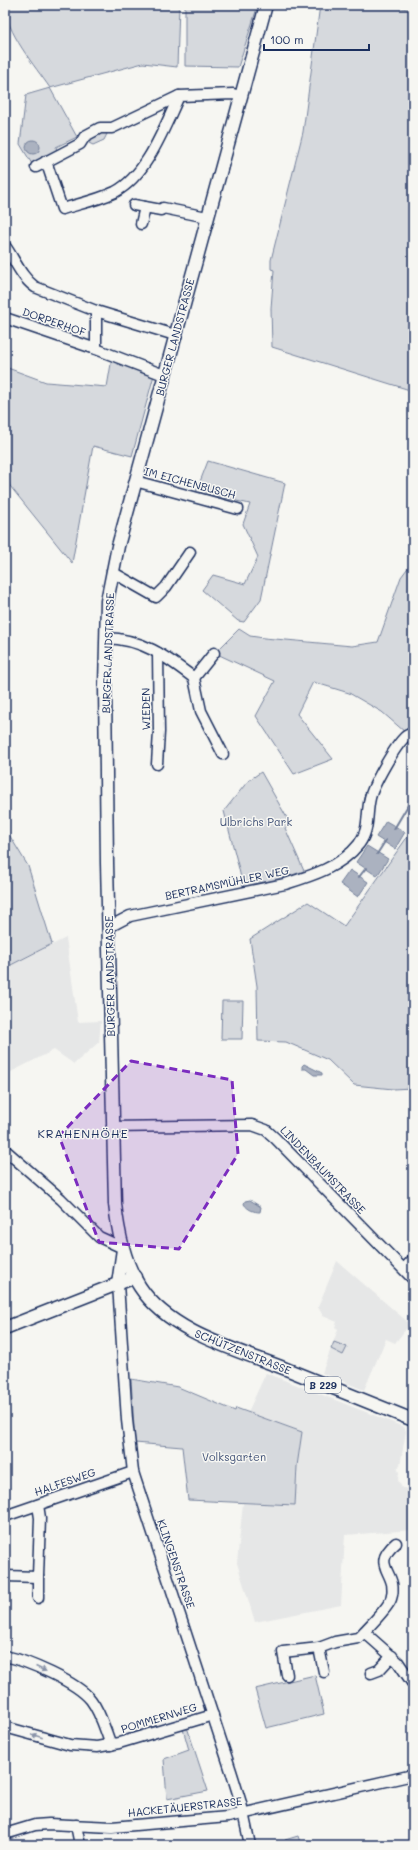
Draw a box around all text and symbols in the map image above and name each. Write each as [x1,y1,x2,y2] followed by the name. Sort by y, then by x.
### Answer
[264,26,369,52] scale bar
[270,31,304,47] text: 100 m
[152,276,197,397] street label: BURGER LANDSTRASSE
[20,304,88,339] street label: DORPERHOF
[143,463,238,502] street label: IM EICHENBUSCH
[98,592,117,714] street label: BURGER LANDSTRASSE
[138,687,153,731] street label: WIEDEN
[220,814,292,829] park label: Ulbrichs Park
[163,862,290,903] street label: BERTRAMSMÜHLER WEG
[101,915,118,1037] street label: BURGER LANDSTRASSE
[277,1122,369,1217] street label: LINDENBAUMSTRASSE
[37,1125,129,1141] district label: KRAHENHÖHE
[193,1325,294,1378] street label: SCHÜTZENSTRASSE
[305,1377,341,1393] road number: B 229
[202,1449,266,1464] park label: Volksgarten
[32,1464,98,1499] street label: HALFESWEG
[154,1517,199,1611] street label: KLINGENSTRASSE
[36,1666,47,1672] one-way arrow
[119,1699,199,1736] street label: POMMERNWEG
[31,1733,43,1739] one-way arrow
[127,1793,243,1820] street label: HACKETÄUERSTRASSE

